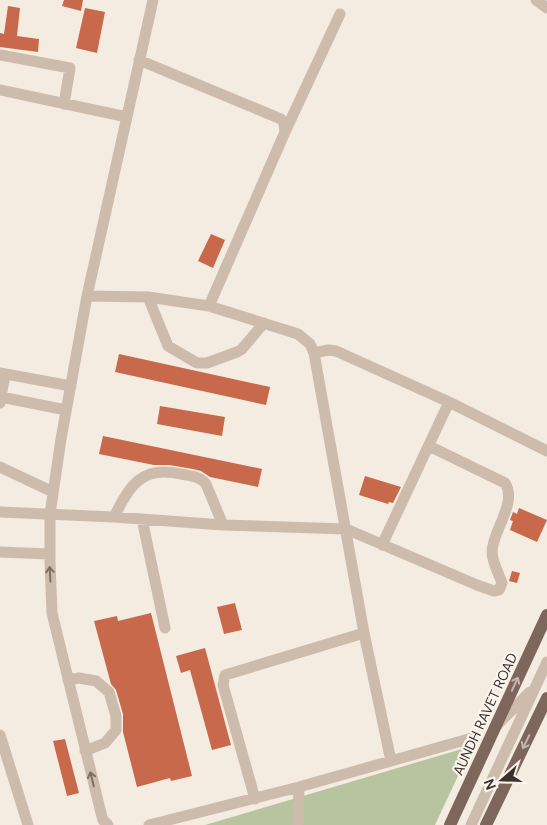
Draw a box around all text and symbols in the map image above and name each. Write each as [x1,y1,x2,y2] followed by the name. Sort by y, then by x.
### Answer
[46,566,55,582] one-way arrow
[449,650,521,778] street label: AUNDH RAVET ROAD
[511,677,520,692] one-way arrow
[521,734,530,749] one-way arrow
[477,755,527,805] north arrow
[87,772,96,788] one-way arrow
[480,777,500,792] text: N

